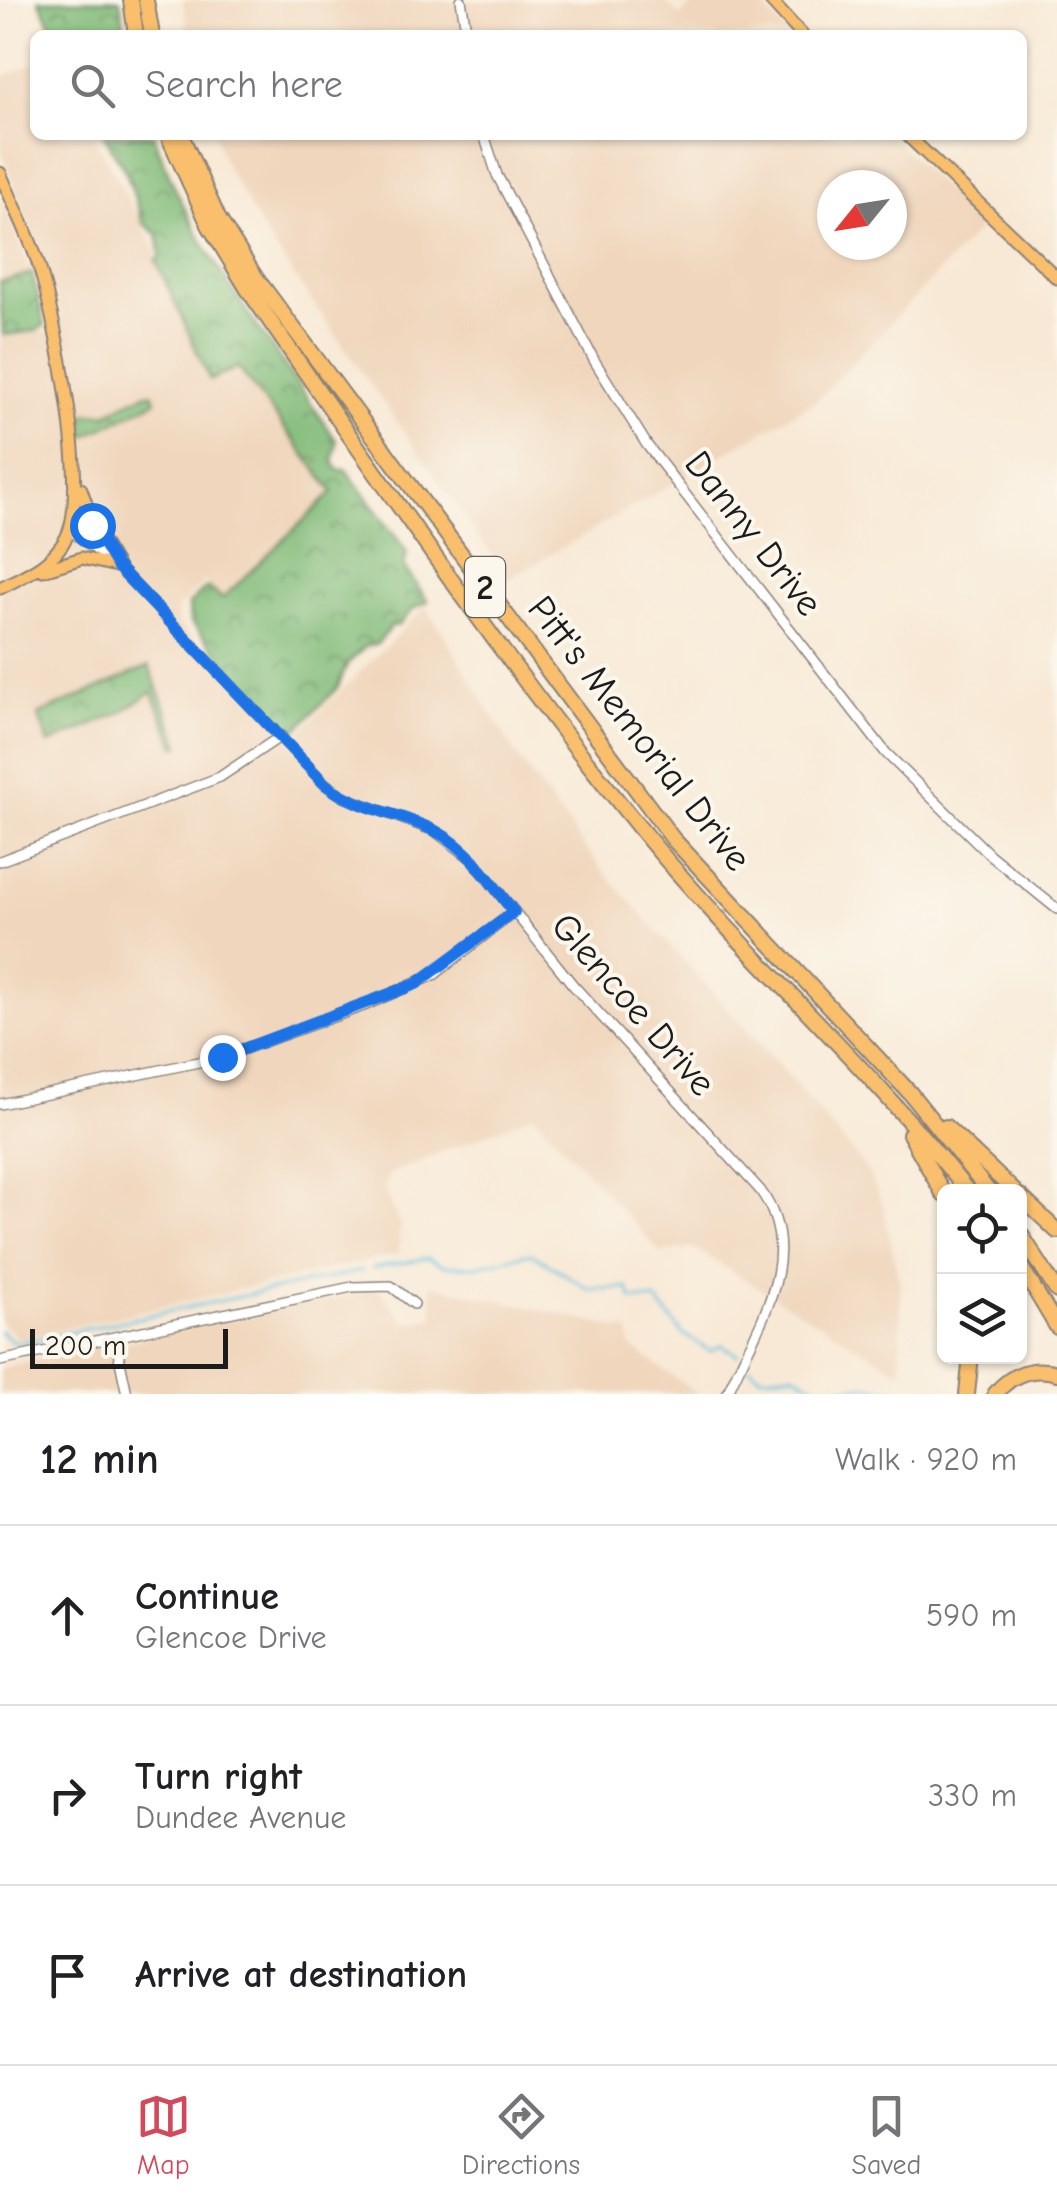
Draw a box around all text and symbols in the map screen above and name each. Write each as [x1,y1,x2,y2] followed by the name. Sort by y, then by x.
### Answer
[30,30,1027,140] search box
[65,58,120,113] icon: search
[145,63,343,107] text: Search here
[817,170,907,260] north arrow
[675,442,831,625] street label: Danny Drive
[70,503,116,549] route start
[465,557,505,617] road number: 2
[518,588,760,880] street label: Pitt's Memorial Drive
[542,904,724,1105] street label: Glencoe Drive
[200,1035,246,1081] route end
[937,1184,1027,1364] map controls
[937,1184,1027,1274] button: locate
[937,1274,1027,1364] button: layers
[30,1324,228,1368] scale bar
[45,1330,126,1362] text: 200 m
[40,1435,159,1484] text: 12 min
[835,1441,1017,1478] text: Walk · 920 m
[135,1575,279,1619] text: Continue
[40,1588,95,1643] icon: ahead
[926,1597,1017,1634] text: 590 m
[135,1619,327,1656] text: Glencoe Drive
[135,1755,302,1799] text: Turn right
[40,1768,95,1823] icon: right
[928,1777,1017,1814] text: 330 m
[135,1799,346,1836] text: Dundee Avenue
[40,1948,95,2003] icon: arrive
[135,1953,467,1997] text: Arrive at destination
[136,2089,191,2181] tab: Map
[462,2089,580,2181] tab: Directions
[851,2089,921,2181] tab: Saved

